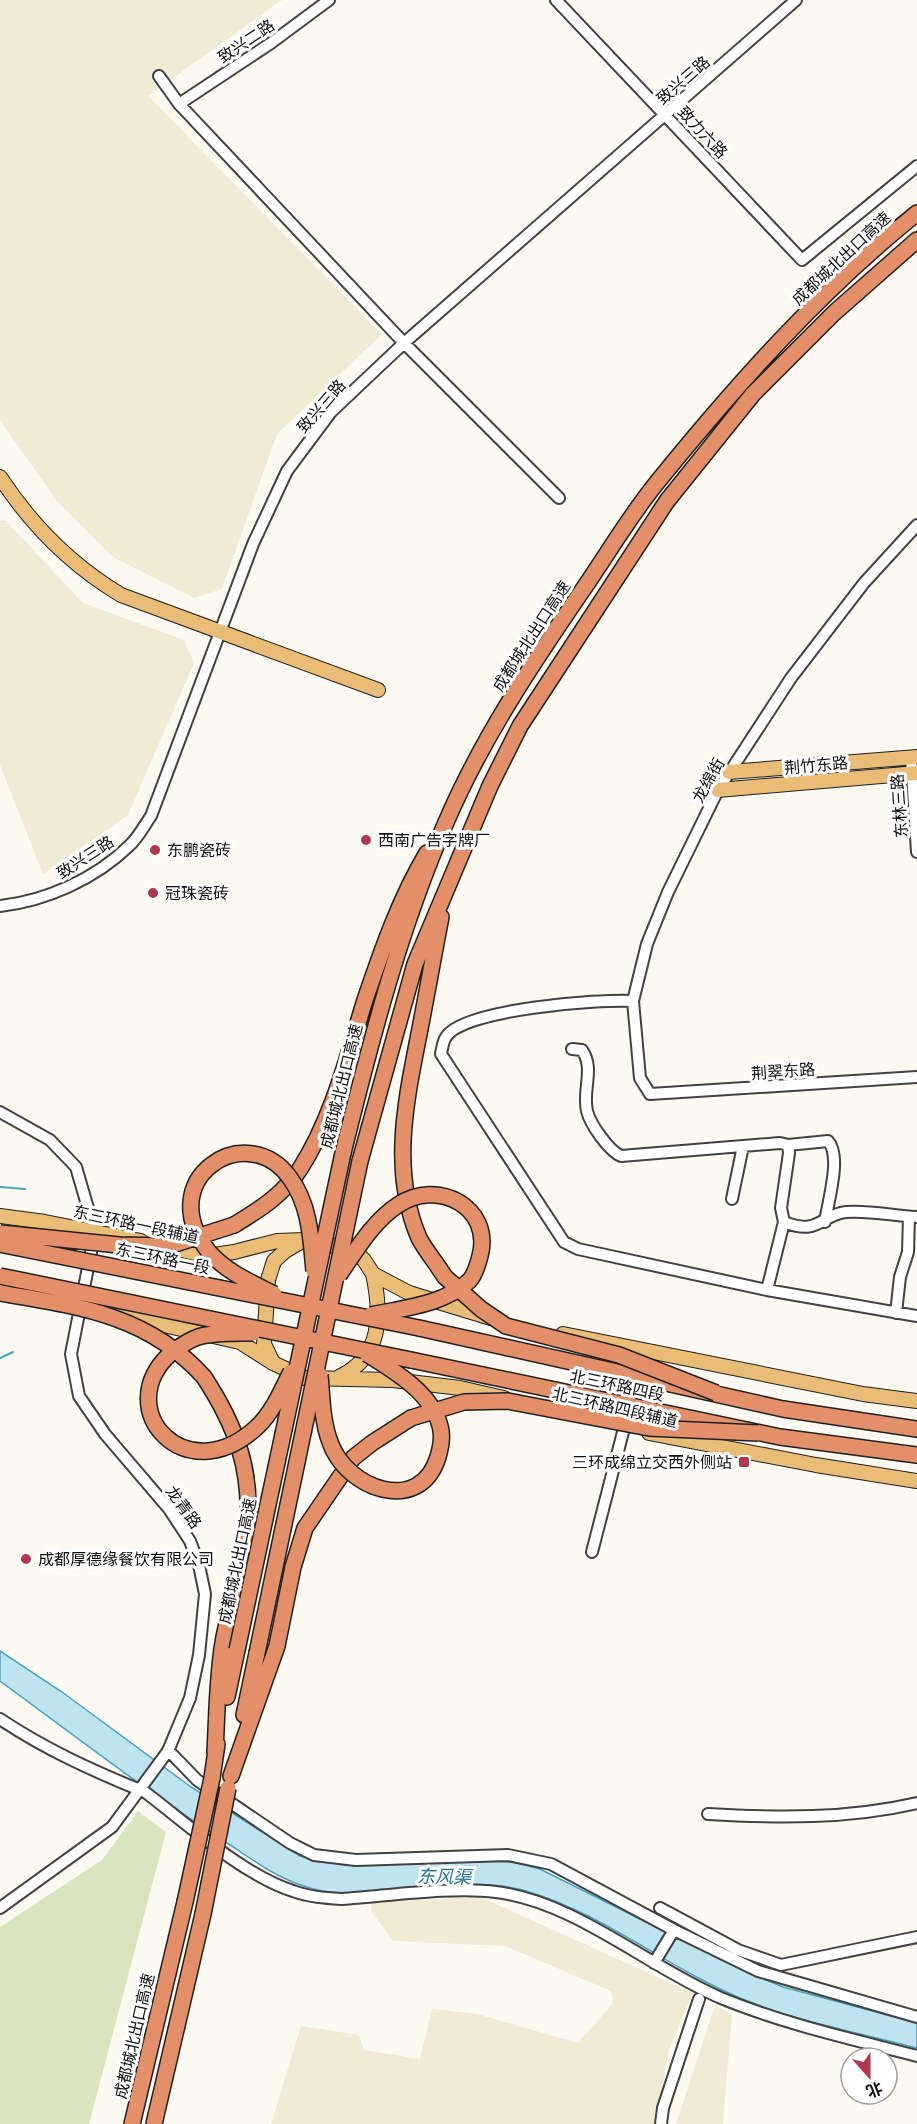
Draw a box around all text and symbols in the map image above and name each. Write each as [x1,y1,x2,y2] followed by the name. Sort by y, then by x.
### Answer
[214,16,278,66] street label: 致兴二路
[653,52,713,108] street label: 致兴三路
[675,102,731,162] street label: 致力六路
[789,208,894,308] street label: 成都城北出口高速
[293,376,349,436] street label: 致兴三路
[489,578,573,695] street label: 成都城北出口高速
[783,754,849,777] street label: 荆竹东路
[689,755,728,805] street label: 龙绵街
[889,773,910,838] street label: 东林三路
[53,832,117,882] street label: 致兴三路
[378,832,490,849] place label: 西南广告字牌厂
[359,833,373,847] marker: 西南广告字牌厂
[167,842,231,859] place label: 东鹏瓷砖
[148,843,162,857] marker: 东鹏瓷砖
[165,885,229,902] place label: 冠珠瓷砖
[146,886,160,900] marker: 冠珠瓷砖
[318,1022,365,1150] street label: 成都城北出口高速
[751,1061,816,1082] street label: 荆翠东路
[72,1203,200,1246] street label: 东三环路一段辅道
[114,1240,212,1277] street label: 东三环路一段
[568,1367,666,1404] street label: 北三环路四段
[551,1385,679,1430] street label: 北三环路四段辅道
[572,1454,732,1471] place label: 三环成绵立交西外侧站
[737,1455,751,1469] marker: 三环成绵立交西外侧站
[163,1483,205,1532] street label: 龙青路
[216,1497,259,1625] street label: 成都城北出口高速
[38,1550,214,1568] place label: 成都厚德缘餐饮有限公司
[19,1552,33,1566] marker: 成都厚德缘餐饮有限公司
[417,1867,474,1888] water label: 东风渠
[112,1972,157,2100] street label: 成都城北出口高速
[839,2046,899,2106] north arrow
[864,2079,885,2100] text: 北

